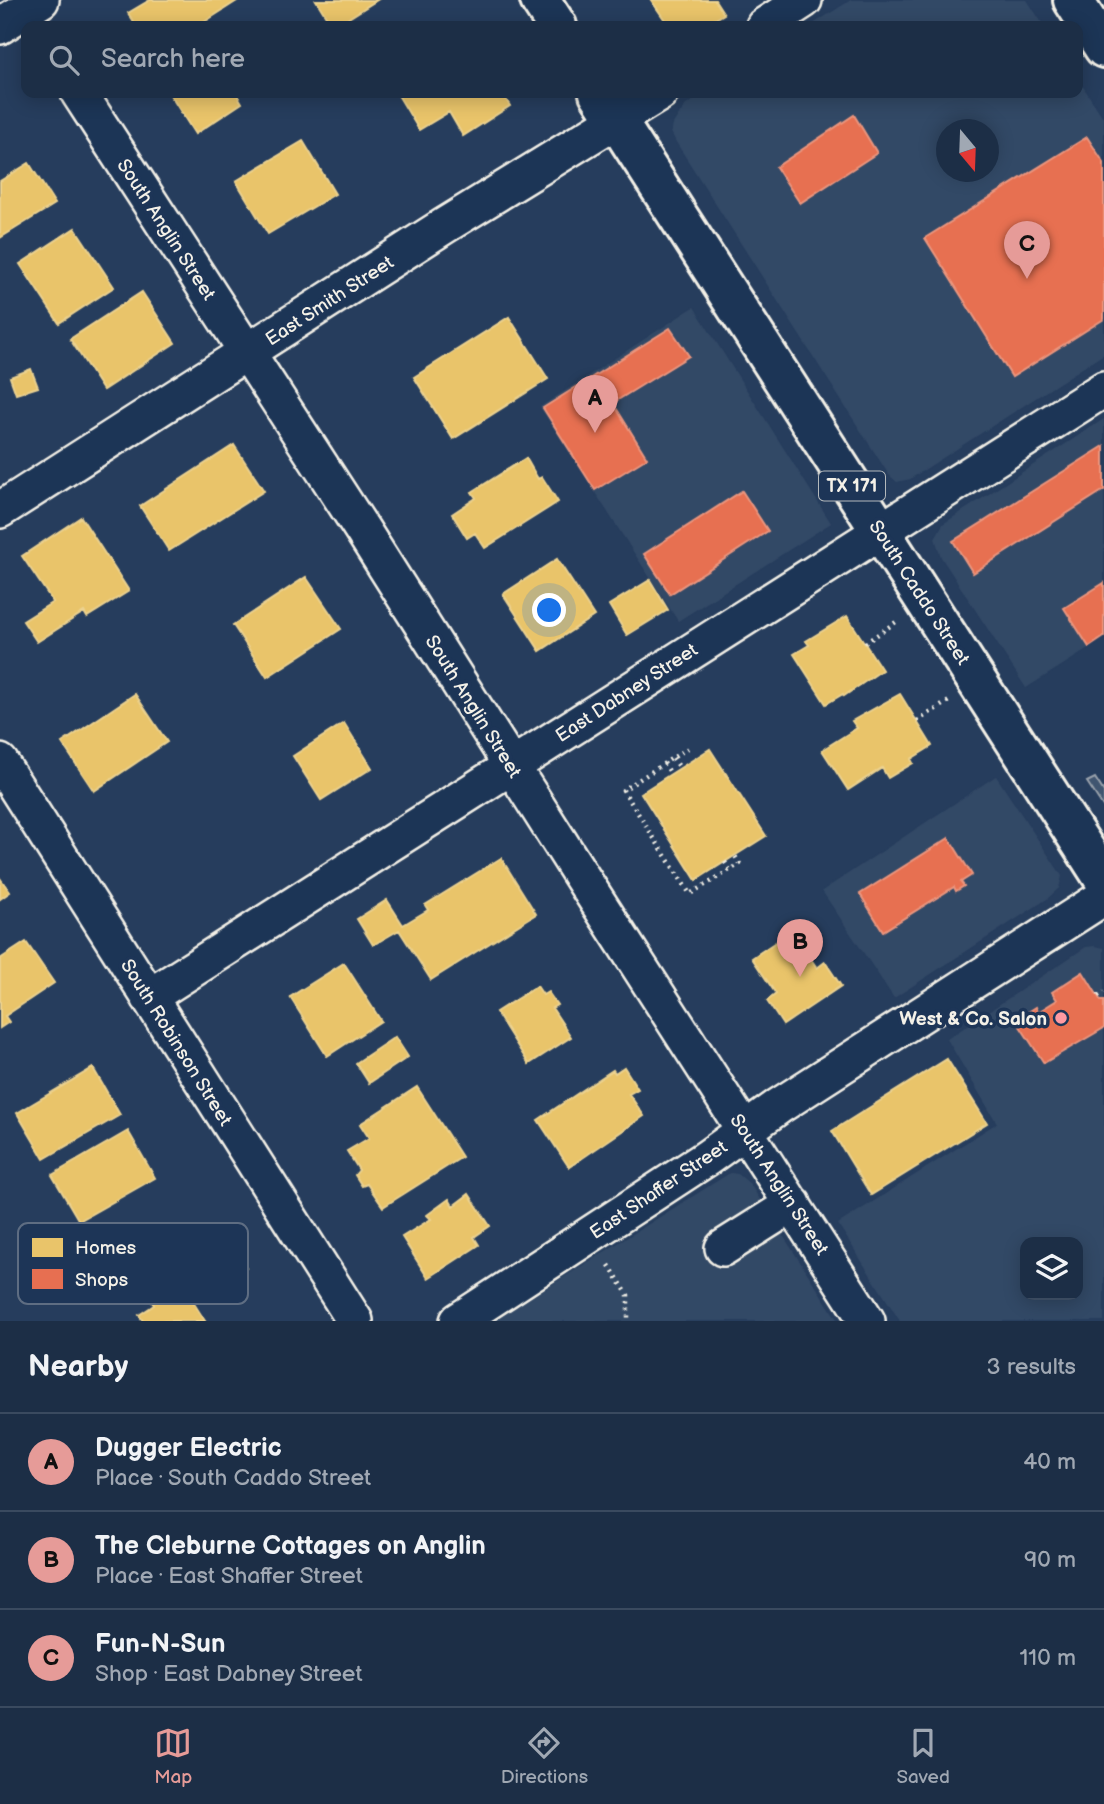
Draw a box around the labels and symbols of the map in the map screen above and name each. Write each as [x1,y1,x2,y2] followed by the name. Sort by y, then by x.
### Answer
[936,119,999,182] north arrow
[112,155,220,305] street label: South Anglin Street
[1004,221,1050,279] pin: C
[261,251,398,351] street label: East Smith Street
[572,375,618,433] pin: A
[819,472,885,500] road number: TX 171
[863,516,974,670] street label: South Caddo Street
[532,593,566,627] your location
[420,631,526,782] street label: South Anglin Street
[551,639,702,748] street label: East Dabney Street
[777,919,823,977] pin: B
[115,955,236,1131] street label: South Robinson Street
[899,1008,1047,1031] place label: West & Co. Salon
[1053,1010,1069,1026] marker: West & Co. Salon
[725,1110,833,1260] street label: South Anglin Street
[586,1136,732,1245] street label: East Shaffer Street
[18,1223,248,1304] legend
[75,1237,136,1260] text: Homes
[75,1269,128,1292] text: Shops

